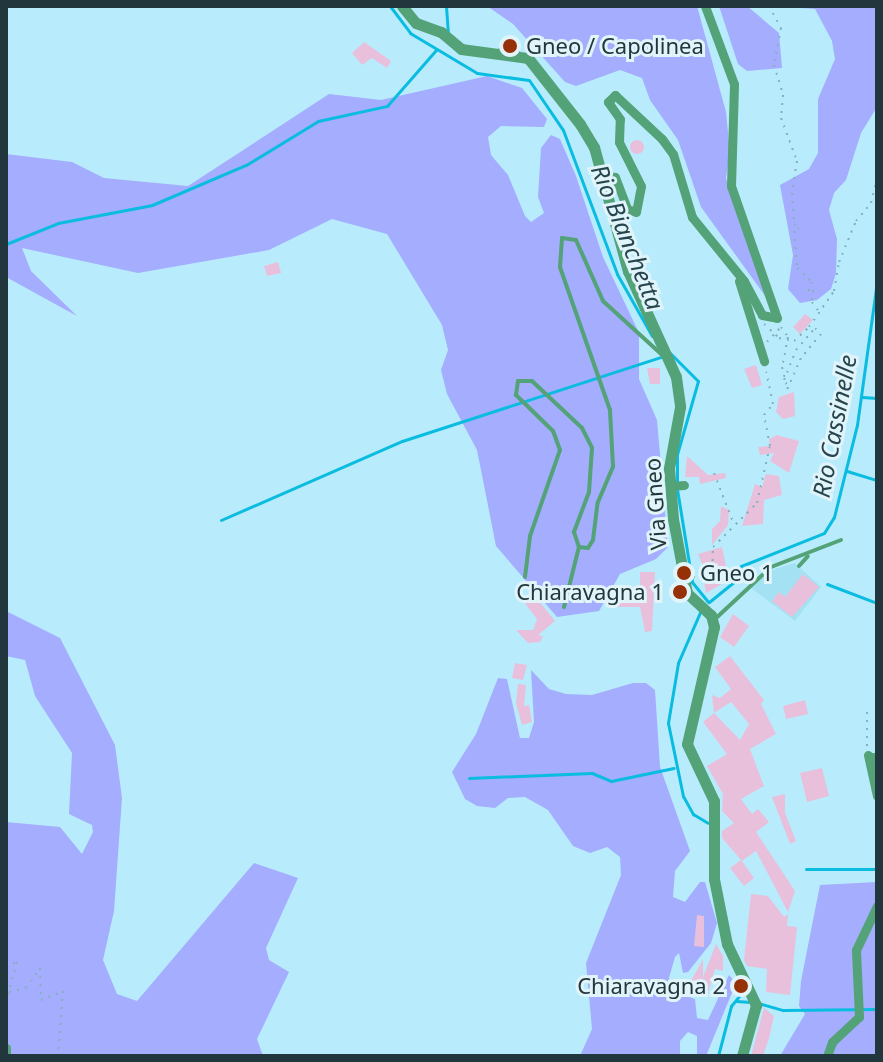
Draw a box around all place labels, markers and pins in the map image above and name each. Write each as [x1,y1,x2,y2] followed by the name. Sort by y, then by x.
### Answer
[526,33,704,59] place label: Gneo / Capolinea
[501,37,519,55] marker: Gneo / Capolinea
[700,560,774,586] place label: Gneo 1
[675,564,693,582] marker: Gneo 1
[516,579,664,605] place label: Chiaravagna 1
[671,583,689,601] marker: Chiaravagna 1
[577,973,725,999] place label: Chiaravagna 2
[732,977,750,995] marker: Chiaravagna 2

